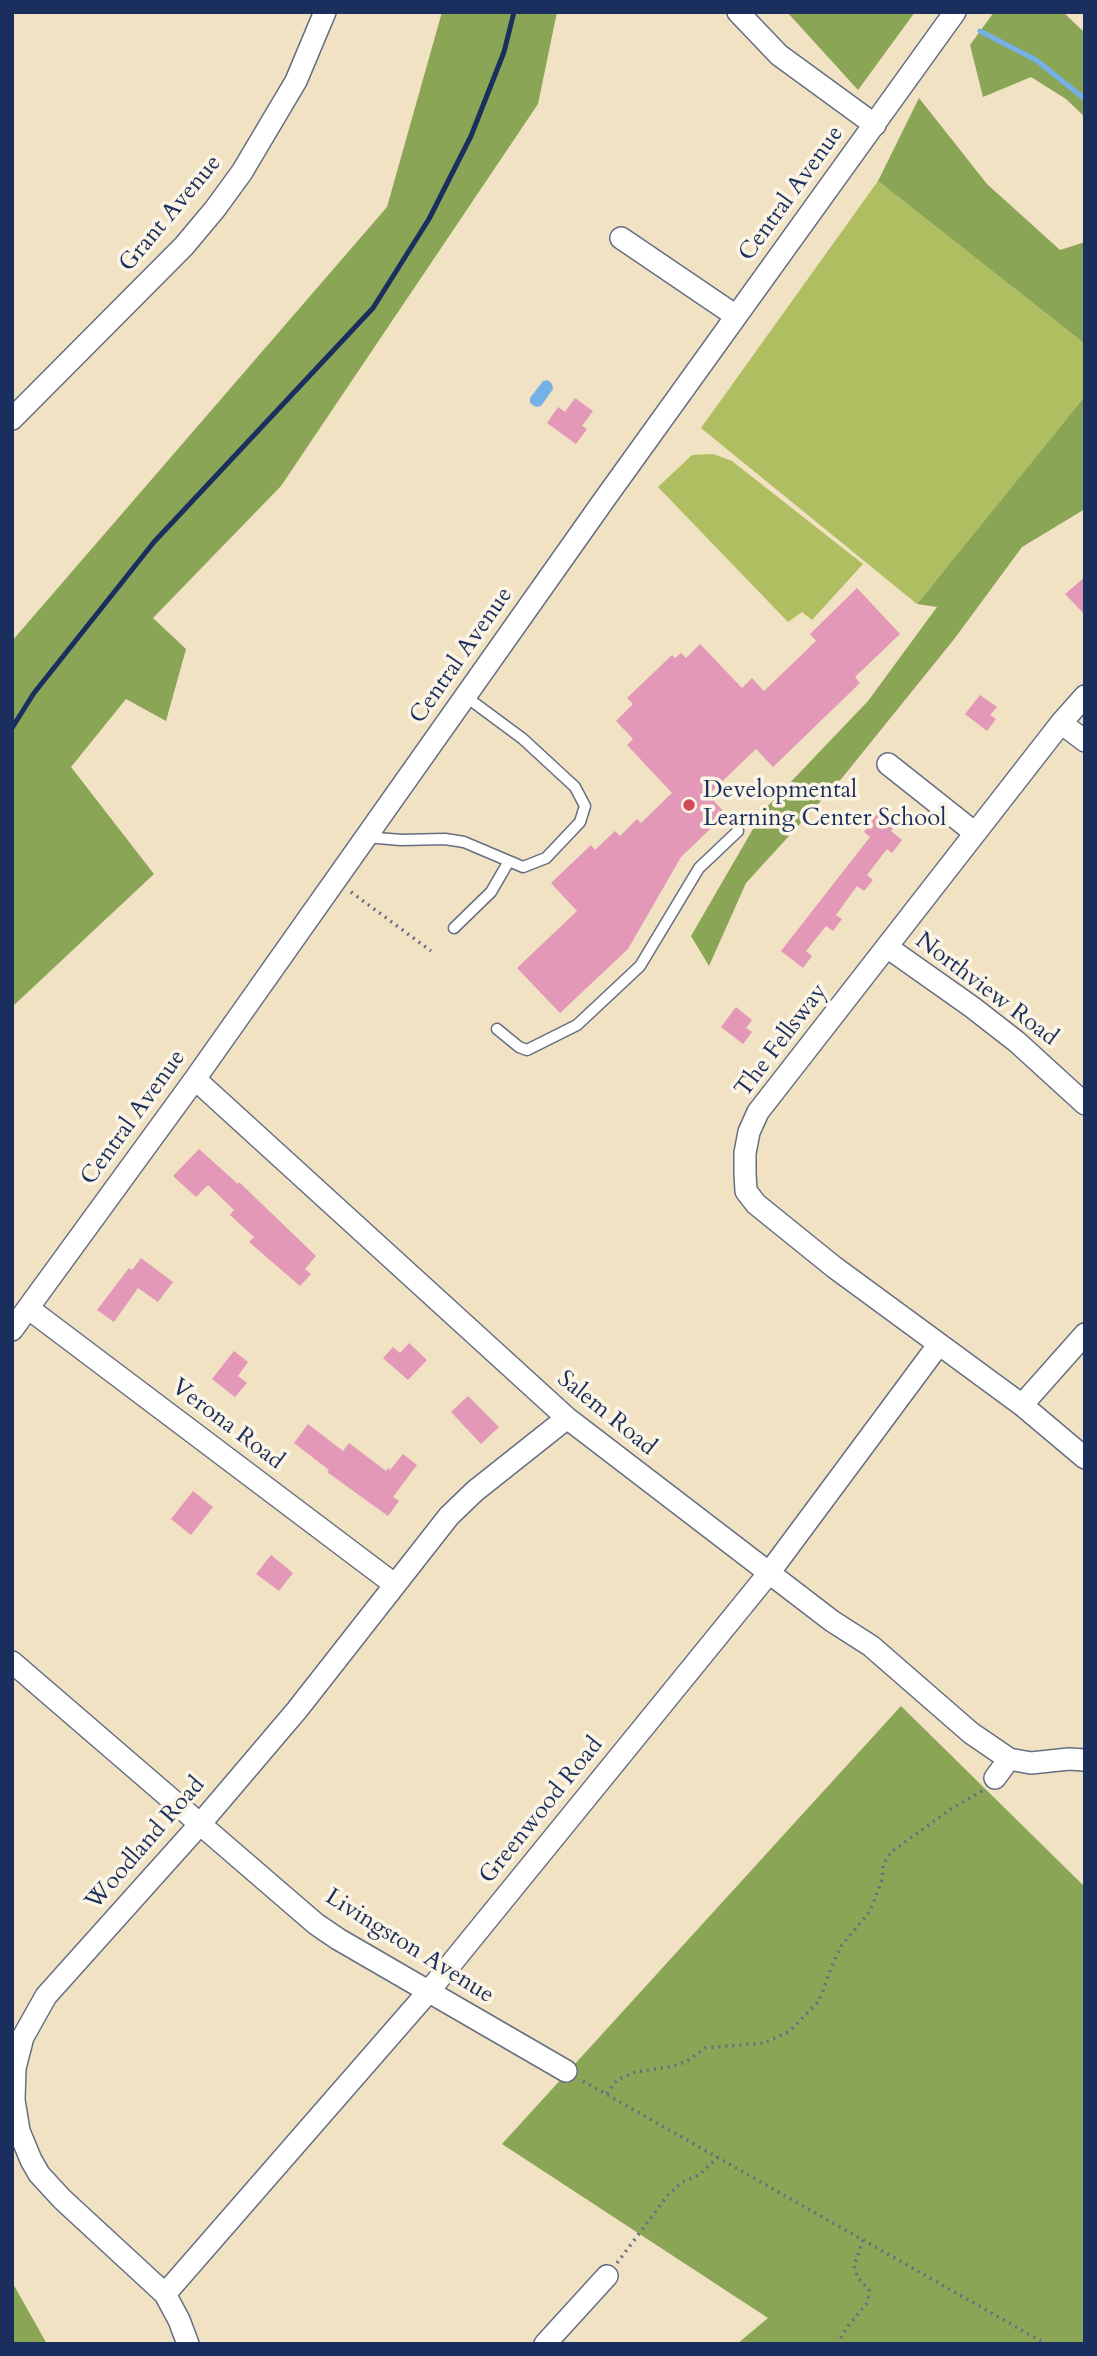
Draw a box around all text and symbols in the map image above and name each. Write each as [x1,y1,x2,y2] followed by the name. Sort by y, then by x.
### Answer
[733,121,851,267] street label: Central Avenue
[114,150,228,278] street label: Grant Avenue
[404,582,520,730] street label: Central Avenue
[703,777,946,833] place label: Developmental Learning Center School
[681,797,697,813] marker: Developmental Learning Center School
[909,927,1063,1053] street label: Northview Road
[730,978,834,1104] street label: The Fellsway
[75,1045,193,1191] street label: Central Avenue
[551,1365,661,1463] street label: Salem Road
[165,1373,289,1477] street label: Verona Road
[474,1732,610,1890] street label: Greenwood Road
[80,1771,212,1917] street label: Woodland Road
[319,1883,499,2011] street label: Livingston Avenue

